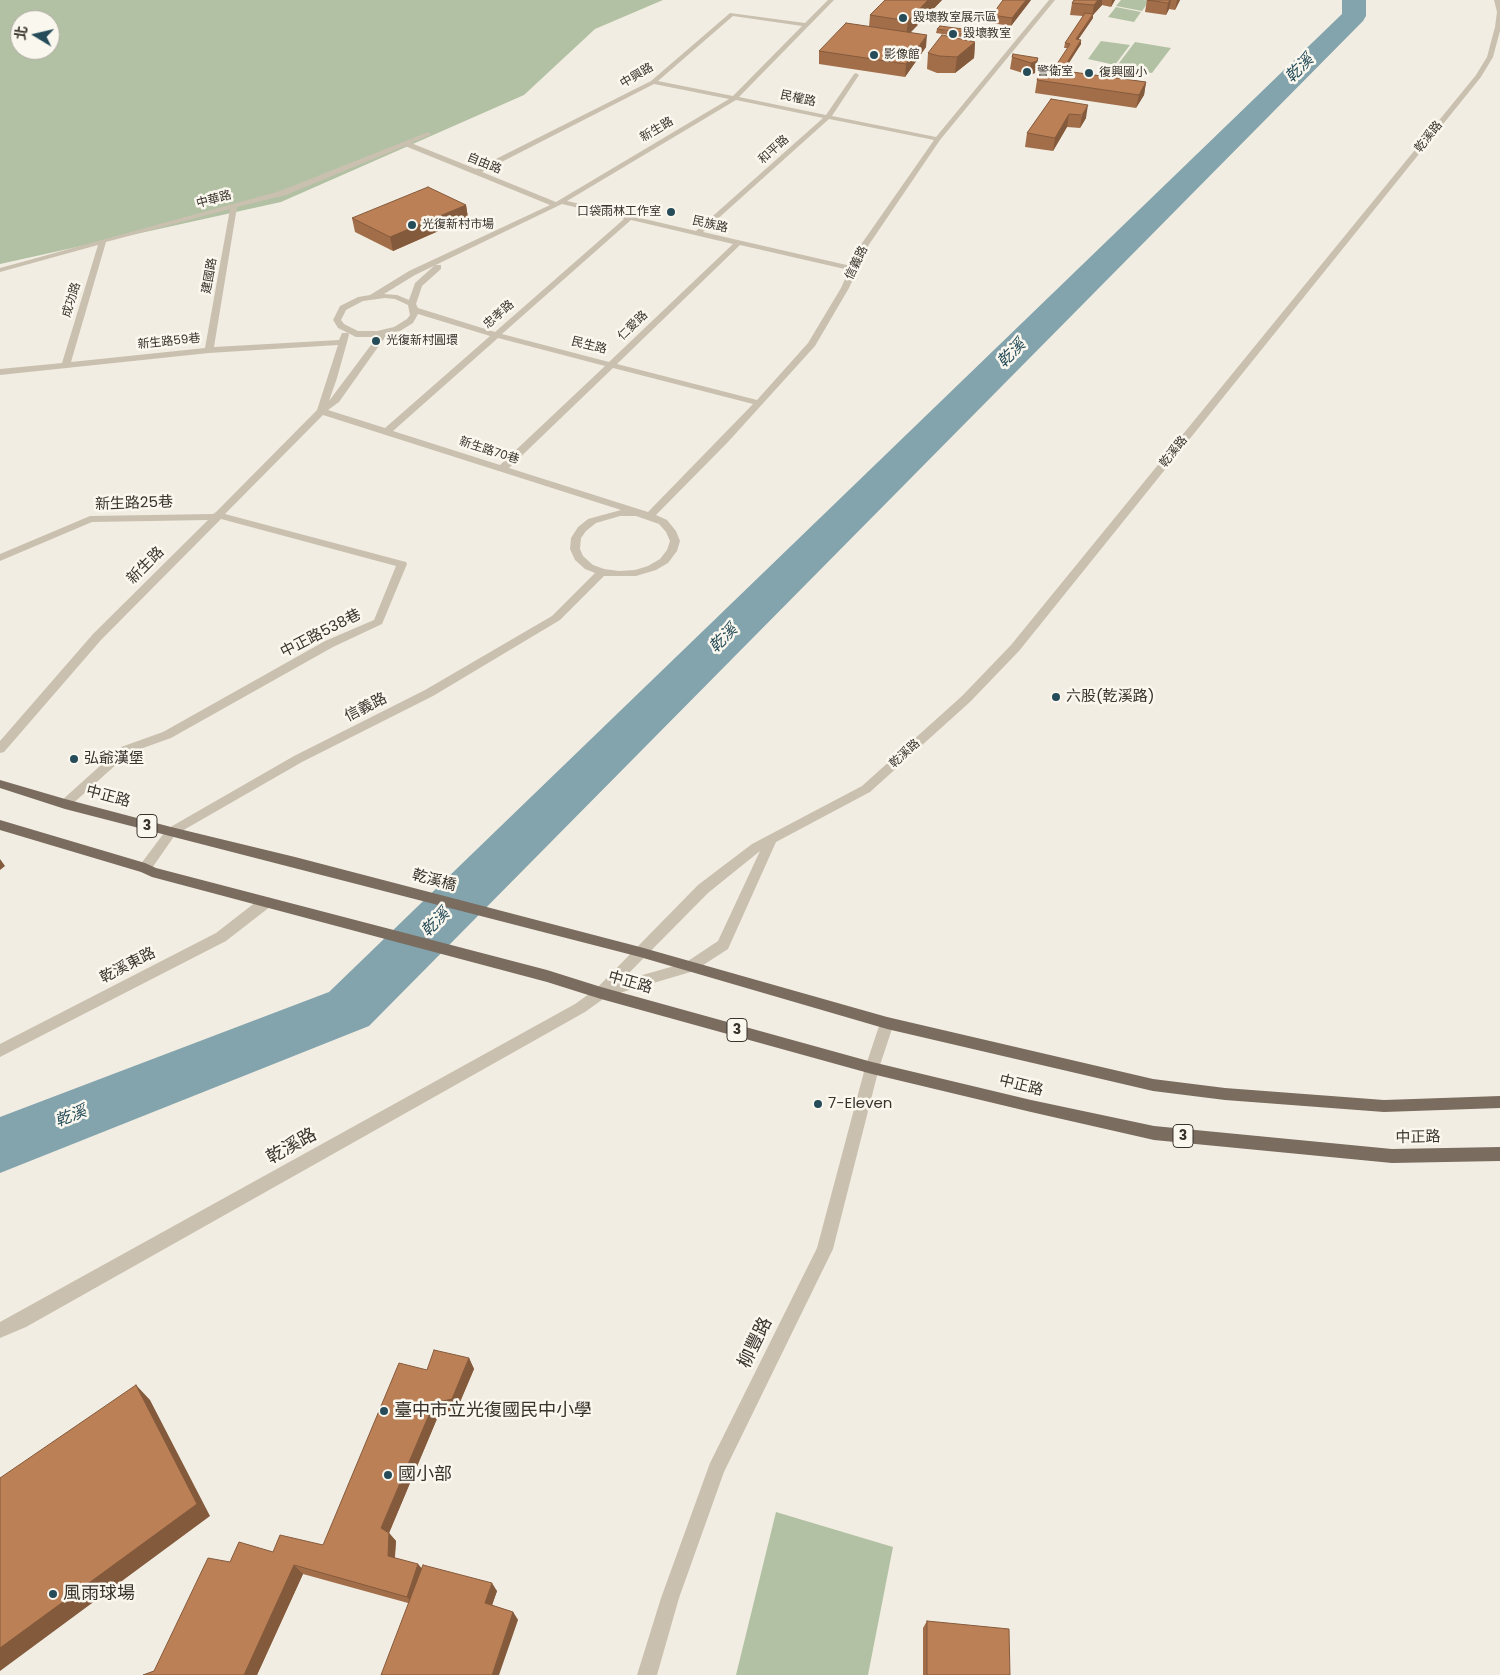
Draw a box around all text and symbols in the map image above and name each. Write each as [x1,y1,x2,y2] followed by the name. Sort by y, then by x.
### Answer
[10,10,60,60] north arrow
[913,11,997,25] place label: 毀壞教室展示區
[897,12,909,24] marker: 毀壞教室展示區
[10,24,32,41] text: 北
[963,27,1011,41] place label: 毀壞教室
[947,28,959,40] marker: 毀壞教室
[884,48,920,62] place label: 影像館
[868,49,880,61] marker: 影像館
[1282,51,1318,87] water label: 乾溪
[618,61,656,91] street label: 中興路
[1037,65,1073,79] place label: 警衛室
[1021,66,1033,78] marker: 警衛室
[1099,66,1147,80] place label: 復興國小
[1083,67,1095,79] marker: 復興國小
[779,88,817,110] street label: 民權路
[638,115,676,145] street label: 新生路
[1412,118,1446,156] street label: 乾溪路
[756,133,792,167] street label: 和平路
[465,151,503,177] street label: 自由路
[195,188,233,212] street label: 中華路
[577,205,661,219] place label: 口袋雨林工作室
[665,206,677,218] marker: 口袋雨林工作室
[691,214,729,236] street label: 民族路
[422,218,494,232] place label: 光復新村市場
[406,219,418,231] marker: 光復新村市場
[843,244,871,282] street label: 信義路
[200,257,220,295] street label: 建國路
[60,281,84,319] street label: 成功路
[481,298,517,332] street label: 忠孝路
[615,308,651,344] street label: 仁愛路
[137,332,201,352] street label: 新生路59巷
[386,334,458,348] place label: 光復新村圓環
[370,335,382,347] marker: 光復新村圓環
[570,335,608,357] street label: 民生路
[994,336,1030,372] water label: 乾溪
[1157,433,1191,471] street label: 乾溪路
[457,435,521,467] street label: 新生路70巷
[95,494,173,514] street label: 新生路25巷
[124,544,168,588] street label: 新生路
[278,606,364,662] street label: 中正路538巷
[706,621,742,657] water label: 乾溪
[1066,688,1155,706] place label: 六股(乾溪路)
[342,690,390,726] street label: 信義路
[1050,691,1062,703] marker: 六股(乾溪路)
[887,737,923,771] street label: 乾溪路
[84,750,144,768] place label: 弘爺漢堡
[68,753,80,765] marker: 弘爺漢堡
[84,782,132,812] street label: 中正路
[137,814,157,838] road number: 3
[410,866,458,896] street label: 乾溪橋
[418,905,454,941] water label: 乾溪
[97,944,159,988] street label: 乾溪東路
[606,968,654,998] street label: 中正路
[727,1018,747,1042] road number: 3
[997,1072,1045,1100] street label: 中正路
[828,1095,892,1113] place label: 7-Eleven
[812,1098,824,1110] marker: 7-Eleven
[53,1102,89,1132] water label: 乾溪
[263,1124,321,1170] street label: 乾溪路
[1173,1124,1193,1148] road number: 3
[1395,1129,1441,1147] street label: 中正路
[734,1314,778,1372] street label: 柳豐路
[394,1400,592,1422] place label: 臺中市立光復國民中小學
[378,1405,390,1417] marker: 臺中市立光復國民中小學
[398,1464,452,1486] place label: 國小部
[382,1469,394,1481] marker: 國小部
[63,1583,135,1605] place label: 風雨球場
[47,1588,59,1600] marker: 風雨球場

